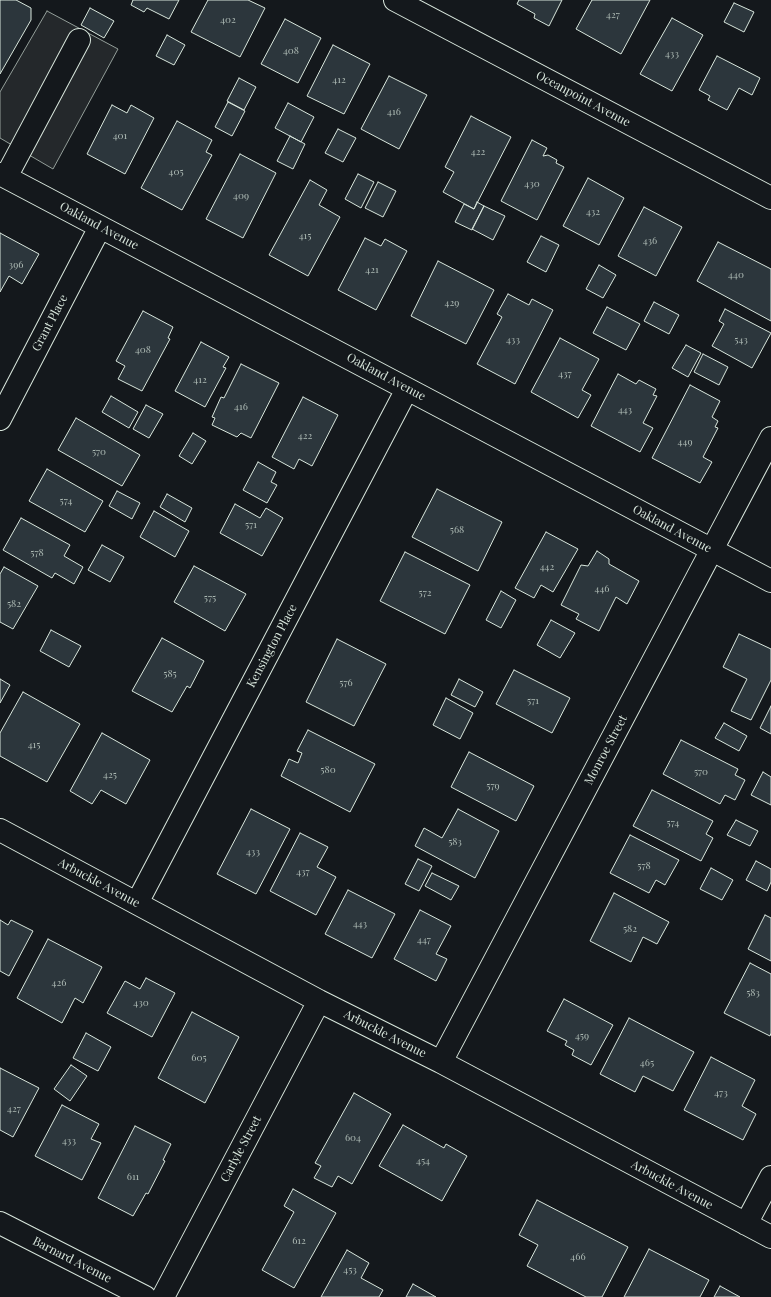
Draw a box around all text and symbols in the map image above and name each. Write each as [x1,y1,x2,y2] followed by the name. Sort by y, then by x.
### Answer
[606,9,620,21] house number: 427
[220,14,236,26] house number: 402
[283,45,299,57] house number: 408
[665,48,679,60] house number: 433
[533,68,633,130] street label: Oceanpoint Avenue
[332,74,346,86] house number: 412
[387,106,401,118] house number: 416
[113,130,127,142] house number: 401
[471,146,485,158] house number: 422
[168,166,184,178] house number: 405
[524,178,540,190] house number: 430
[233,190,249,202] house number: 409
[57,199,141,253] street label: Oakland Avenue
[586,206,600,218] house number: 432
[299,230,311,242] house number: 415
[643,235,657,247] house number: 436
[9,259,23,271] house number: 396
[365,264,379,276] house number: 421
[728,269,744,281] house number: 440
[29,292,71,354] street label: Grant Place
[445,297,459,309] house number: 429
[506,334,520,346] house number: 433
[734,334,748,346] house number: 543
[135,344,151,356] house number: 408
[344,350,428,404] street label: Oakland Avenue
[558,368,572,380] house number: 437
[193,374,207,386] house number: 412
[234,401,248,413] house number: 416
[618,404,632,416] house number: 443
[298,430,312,442] house number: 422
[678,436,692,448] house number: 449
[92,446,106,458] house number: 570
[60,495,72,507] house number: 574
[630,502,714,556] street label: Oakland Avenue
[245,519,257,531] house number: 571
[450,524,464,536] house number: 568
[30,547,44,559] house number: 578
[540,561,554,573] house number: 442
[594,583,610,595] house number: 446
[419,587,431,599] house number: 572
[204,592,216,604] house number: 575
[7,598,21,610] house number: 582
[244,602,300,690] street label: Kensington Place
[163,668,177,680] house number: 585
[339,677,353,689] house number: 576
[527,695,539,707] house number: 571
[582,713,630,787] street label: Monroe Street
[28,739,40,751] house number: 415
[320,764,336,776] house number: 580
[694,766,708,778] house number: 570
[103,769,117,781] house number: 425
[486,780,500,792] house number: 579
[667,817,679,829] house number: 574
[448,836,462,848] house number: 583
[246,846,260,858] house number: 433
[56,855,142,911] street label: Arbuckle Avenue
[637,860,651,872] house number: 578
[296,866,310,878] house number: 437
[353,918,367,930] house number: 443
[623,923,637,935] house number: 582
[417,934,431,946] house number: 447
[52,977,66,989] house number: 426
[746,987,760,999] house number: 583
[133,997,149,1009] house number: 430
[341,1007,429,1061] street label: Arbuckle Avenue
[575,1030,589,1042] house number: 459
[191,1052,207,1064] house number: 605
[640,1057,654,1069] house number: 465
[714,1087,728,1099] house number: 473
[7,1103,21,1115] house number: 427
[217,1113,265,1185] street label: Carlyle Street
[345,1132,361,1144] house number: 604
[62,1135,76,1147] house number: 433
[416,1155,430,1167] house number: 454
[629,1157,715,1213] street label: Arbuckle Avenue
[127,1171,139,1183] house number: 611
[30,1234,114,1286] street label: Barnard Avenue
[292,1235,306,1247] house number: 612
[570,1251,586,1263] house number: 466
[343,1264,357,1276] house number: 453

